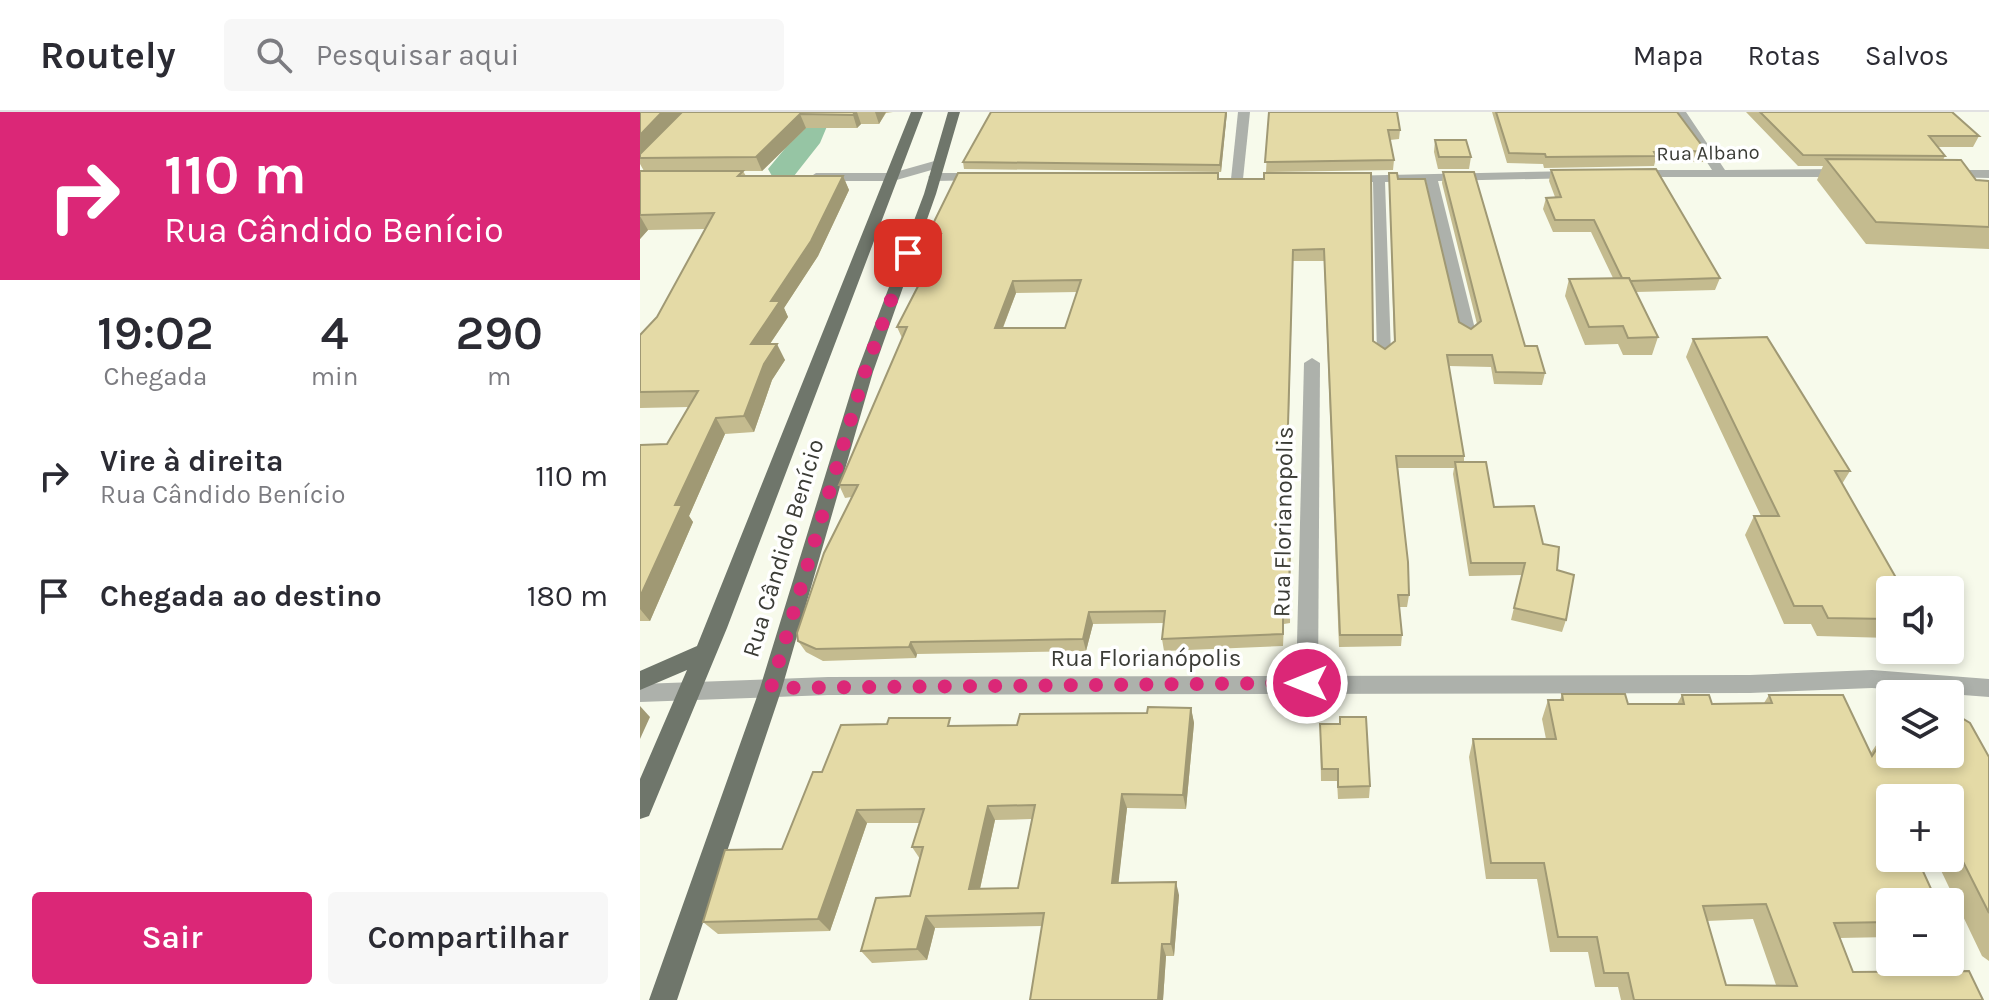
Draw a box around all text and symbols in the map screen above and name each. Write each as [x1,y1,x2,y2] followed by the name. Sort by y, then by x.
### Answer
[224,19,784,91] search box
[40,33,176,78] text: Routely
[252,33,296,77] icon: search
[316,37,519,73] text: Pesquisar aqui
[1633,39,1704,72] text: Mapa
[1748,39,1821,72] text: Rotas
[1865,39,1949,72] text: Salvos
[1656,141,1760,165] street label: Rua Albano
[164,142,307,207] text: 110 m
[32,144,136,248] icon: right
[164,209,504,251] text: Rua Cândido Benício
[874,219,942,287] pin
[886,231,930,275] icon: arrive
[97,305,214,361] text: 19:02
[321,305,349,361] text: 4
[456,305,543,361] text: 290
[104,361,207,392] text: Chegada
[311,361,358,392] text: min
[487,361,511,392] text: m
[1267,426,1299,618] street label: Rua Florianopolis
[737,436,829,660] street label: Rua Cândido Benício
[100,443,283,479] text: Vire à direita
[32,454,76,498] icon: right
[535,458,608,494] text: 110 m
[100,479,345,510] text: Rua Cândido Benício
[32,574,76,618] icon: arrive
[1876,576,1964,976] map controls
[1876,576,1964,664] button: sound
[100,578,382,614] text: Chegada ao destino
[527,578,608,614] text: 180 m
[1265,641,1349,725] position arrow
[1051,644,1241,672] street label: Rua Florianópolis
[1876,680,1964,768] button: layers
[1876,784,1964,872] button: +
[1876,888,1964,976] button: −
[32,892,312,984] button: Sair
[328,892,608,984] button: Compartilhar

